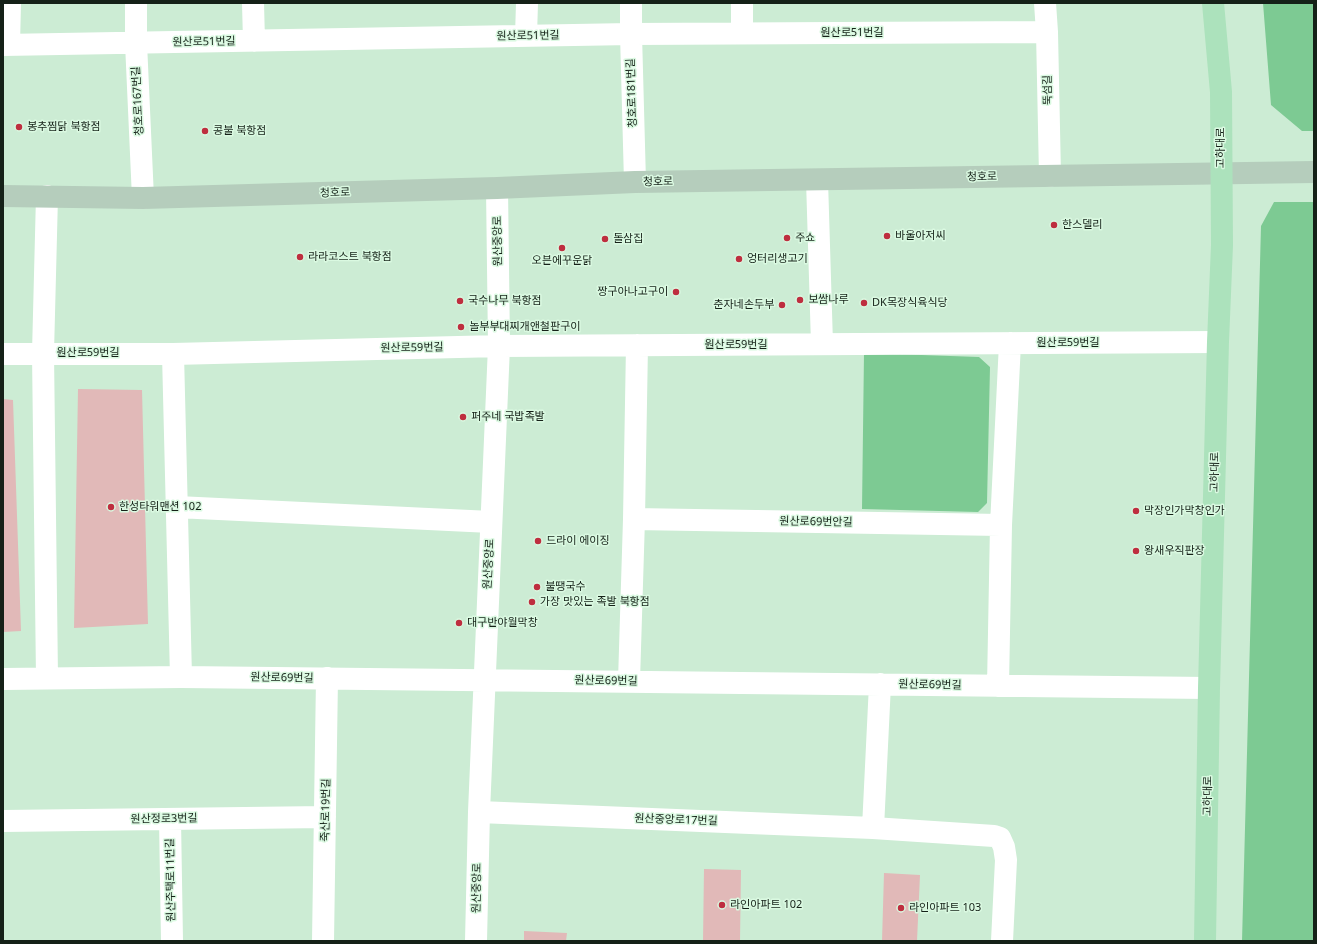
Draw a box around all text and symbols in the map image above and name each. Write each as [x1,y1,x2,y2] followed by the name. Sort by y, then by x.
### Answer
[820,26,884,40] street label: 원산로51번길
[496,29,560,43] street label: 원산로51번길
[172,35,236,49] street label: 원산로51번길
[624,58,640,128] street label: 청호로181번길
[130,66,146,136] street label: 청호로167번길
[1041,75,1055,105] street label: 뚝섬길
[27,120,101,134] place label: 봉추찜닭 북항점
[14,122,24,132] marker: 봉추찜닭 북항점
[213,124,266,138] place label: 콩불 북항점
[200,126,210,136] marker: 콩불 북항점
[1214,128,1228,168] street label: 고하대로
[967,170,997,184] street label: 청호로
[643,175,673,189] street label: 청호로
[320,186,350,200] street label: 청호로
[491,216,505,266] street label: 원산중앙로
[1062,218,1102,232] place label: 한스델리
[1049,220,1059,230] marker: 한스델리
[895,229,946,243] place label: 바울아저씨
[795,231,815,245] place label: 주쇼
[882,231,892,241] marker: 바울아저씨
[613,232,643,246] place label: 돌삼집
[782,233,792,243] marker: 주쇼
[600,234,610,244] marker: 돌삼집
[557,243,567,253] marker: 오븐에꾸운닭
[308,250,392,264] place label: 라라코스트 북항점
[295,252,305,262] marker: 라라코스트 북항점
[747,252,808,266] place label: 엉터리생고기
[532,254,592,268] place label: 오븐에꾸운닭
[734,254,744,264] marker: 엉터리생고기
[597,285,668,299] place label: 짱구아나고구이
[671,287,681,297] marker: 짱구아나고구이
[808,293,848,307] place label: 보쌈나루
[468,294,542,308] place label: 국수나무 북항점
[795,295,805,305] marker: 보쌈나루
[455,296,465,306] marker: 국수나무 북항점
[872,296,948,310] place label: DK목장식육식당
[713,298,774,312] place label: 춘자네손두부
[859,298,869,308] marker: DK목장식육식당
[777,300,787,310] marker: 춘자네손두부
[469,320,580,334] place label: 놀부부대찌개앤철판구이
[456,322,466,332] marker: 놀부부대찌개앤철판구이
[1036,336,1100,350] street label: 원산로59번길
[704,338,768,352] street label: 원산로59번길
[380,341,444,355] street label: 원산로59번길
[56,346,120,360] street label: 원산로59번길
[471,410,545,424] place label: 퍼주네 국밥족발
[458,412,468,422] marker: 퍼주네 국밥족발
[1208,452,1222,492] street label: 고하대로
[119,500,201,514] place label: 한성타워맨션 102
[106,502,116,512] marker: 한성타워맨션 102
[1144,504,1225,518] place label: 막장인가막창인가
[1131,506,1141,516] marker: 막장인가막창인가
[779,515,853,529] street label: 원산로69번안길
[546,534,610,548] place label: 드라이 에이징
[533,536,543,546] marker: 드라이 에이징
[481,538,497,590] street label: 원산중앙로
[1144,544,1205,558] place label: 왕새우직판장
[1131,546,1141,556] marker: 왕새우직판장
[545,580,585,594] place label: 불땡국수
[532,582,542,592] marker: 불땡국수
[540,595,650,609] place label: 가장 맛있는 족발 북항점
[527,597,537,607] marker: 가장 맛있는 족발 북항점
[467,616,538,630] place label: 대구반야월막창
[454,618,464,628] marker: 대구반야월막창
[250,671,314,685] street label: 원산로69번길
[574,674,638,688] street label: 원산로69번길
[898,678,962,692] street label: 원산로69번길
[1201,776,1215,816] street label: 고하대로
[319,778,333,842] street label: 죽산로19번길
[130,812,198,826] street label: 원산정로3번길
[634,812,718,828] street label: 원산중앙로17번길
[164,838,178,922] street label: 원산주택로11번길
[470,863,484,913] street label: 원산중앙로
[730,898,802,912] place label: 라인아파트 102
[717,900,727,910] marker: 라인아파트 102
[909,901,981,915] place label: 라인아파트 103
[896,903,906,913] marker: 라인아파트 103

